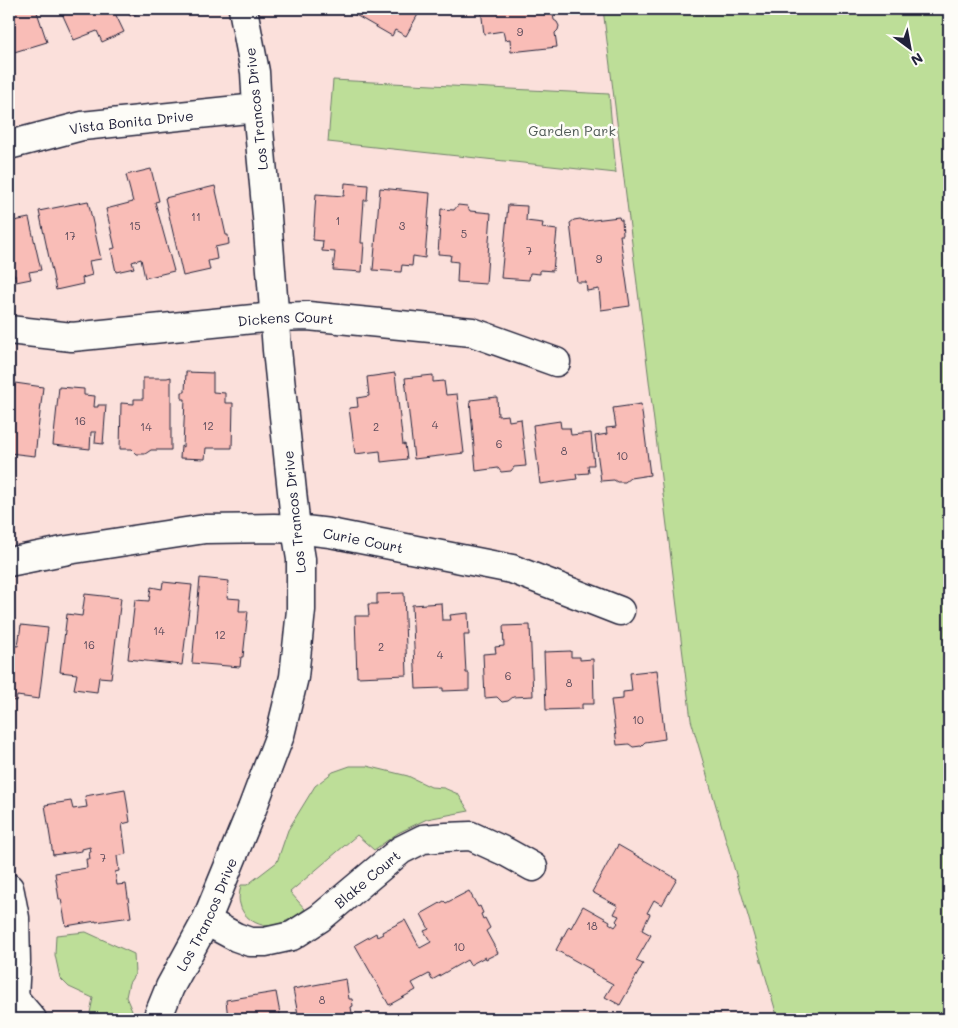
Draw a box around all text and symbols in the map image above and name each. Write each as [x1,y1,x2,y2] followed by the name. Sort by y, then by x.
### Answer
[886,22,936,72] north arrow
[517,24,524,39] house number: 9
[240,47,272,171] street label: Los Trancos Drive
[908,49,927,70] text: N
[67,105,194,138] street label: Vista Bonita Drive
[528,121,616,140] park label: Garden Park
[191,209,201,224] house number: 11
[336,213,340,228] house number: 1
[129,218,141,233] house number: 15
[399,218,406,233] house number: 3
[461,226,467,241] house number: 5
[64,228,76,243] house number: 17
[526,243,532,258] house number: 7
[596,251,603,266] house number: 9
[237,306,335,330] street label: Dickens Court
[74,413,86,428] house number: 16
[432,417,439,432] house number: 4
[202,418,214,433] house number: 12
[140,419,152,434] house number: 14
[373,419,379,434] house number: 2
[496,436,502,451] house number: 6
[561,443,568,458] house number: 8
[616,448,628,463] house number: 10
[278,450,310,574] street label: Los Trancos Drive
[322,523,405,557] street label: Curie Court
[153,623,165,638] house number: 14
[214,627,226,642] house number: 12
[83,637,95,652] house number: 16
[378,639,384,654] house number: 2
[437,647,444,662] house number: 4
[505,668,511,683] house number: 6
[566,675,573,690] house number: 8
[632,712,644,727] house number: 10
[330,845,404,912] street label: Blake Court
[100,850,106,865] house number: 7
[171,855,241,974] street label: Los Trancos Drive
[586,918,598,933] house number: 18
[453,939,465,954] house number: 10
[319,992,326,1007] house number: 8

